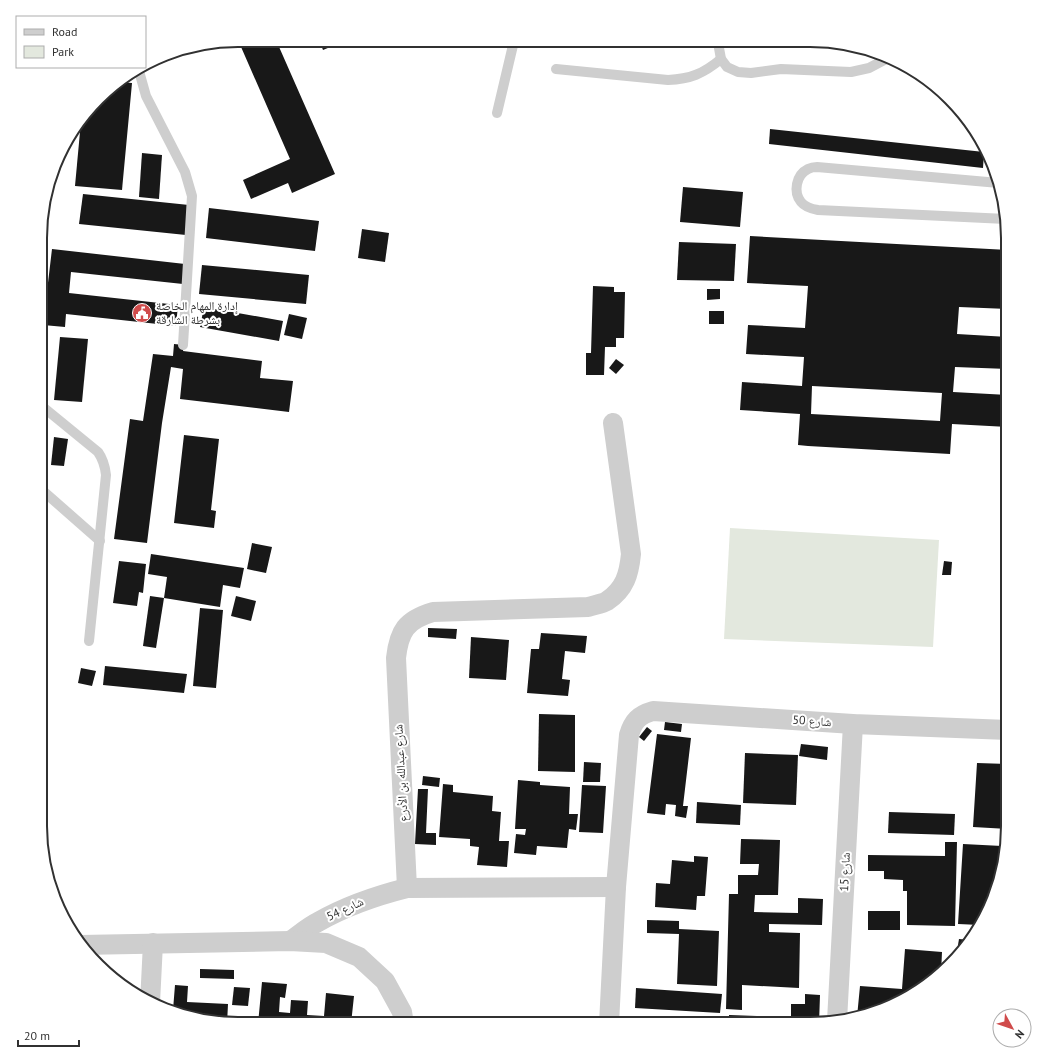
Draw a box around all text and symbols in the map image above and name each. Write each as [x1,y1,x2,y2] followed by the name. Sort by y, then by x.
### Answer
[16,16,146,68] legend
[52,24,77,39] text: Road
[52,44,74,59] text: Park
[156,298,238,327] place label: إدارة المهام الخاصة بشرطة الشارقة
[131,302,153,324] public building icon: إدارة المهام الخاصة بشرطة الشارقة
[792,712,832,730] street label: شارع 50
[390,724,412,822] street label: شارع عبدالله بن الأدرع
[836,852,854,892] street label: شارع 15
[324,893,366,925] street label: شارع 54
[992,1008,1032,1048] north arrow
[18,1022,79,1048] scale bar
[1012,1027,1027,1042] text: N
[24,1028,50,1043] text: 20 m

